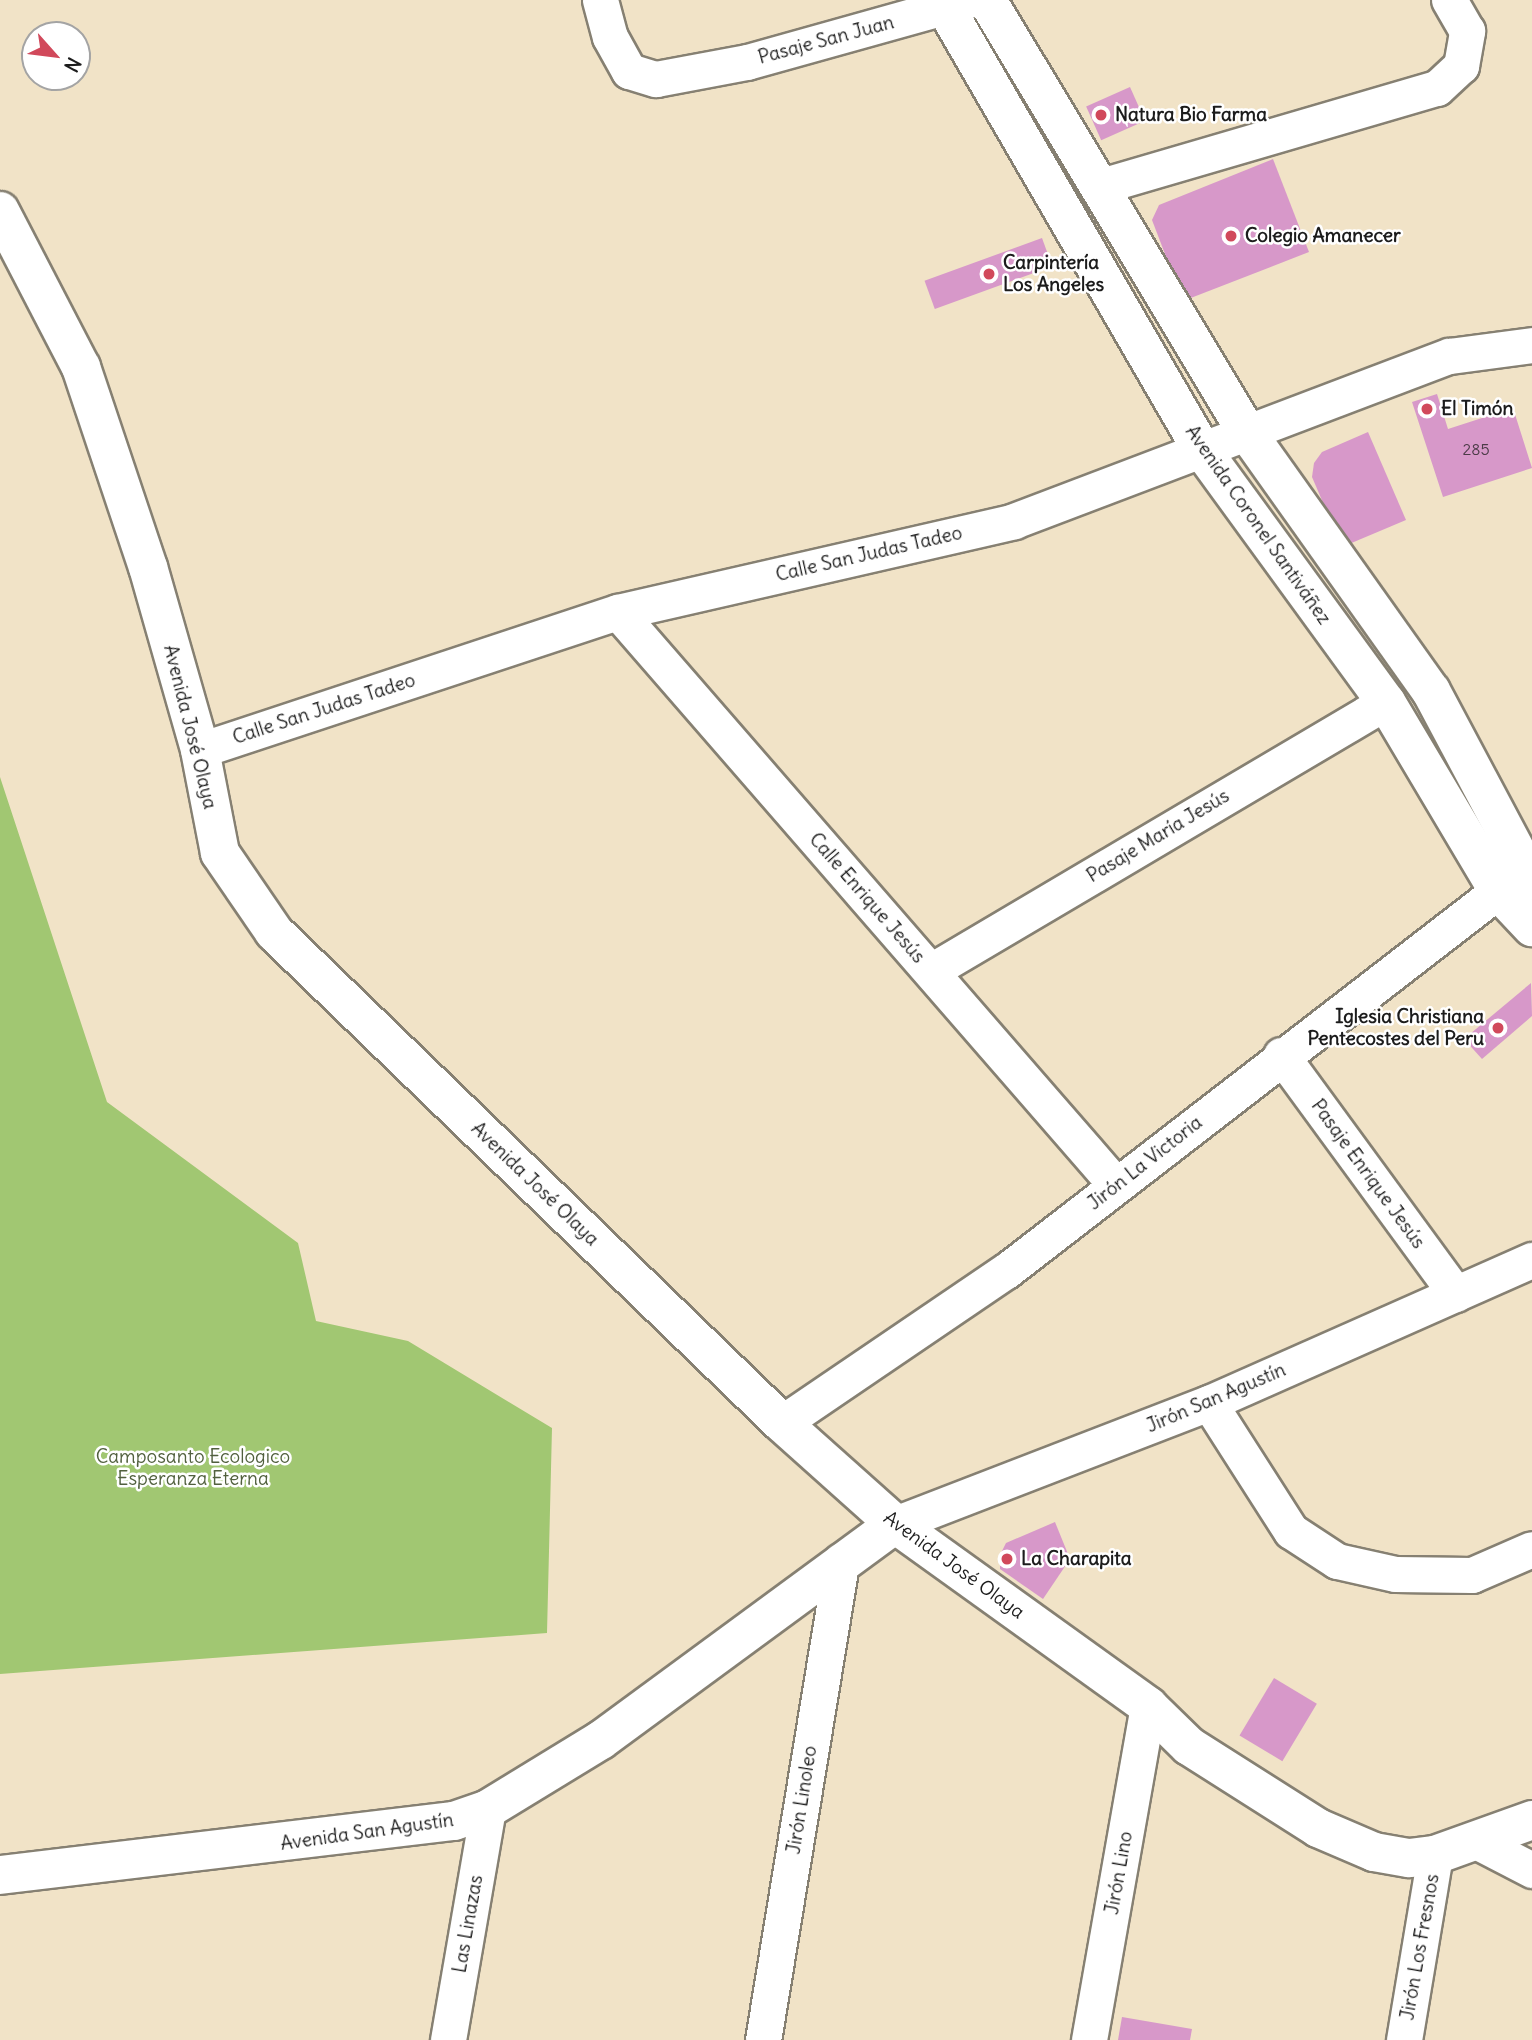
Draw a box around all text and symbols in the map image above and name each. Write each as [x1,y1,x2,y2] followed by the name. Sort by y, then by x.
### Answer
[756,11,896,69] street label: Pasaje San Juan
[21,21,91,91] north arrow
[59,53,86,76] text: N
[1115,104,1267,126] place label: Natura Bio Farma
[1093,107,1109,123] marker: Natura Bio Farma
[1245,225,1401,247] place label: Colegio Amanecer
[1223,228,1239,244] marker: Colegio Amanecer
[1003,252,1104,296] place label: Carpintería Los Angeles
[981,266,997,282] marker: Carpintería Los Angeles
[1441,398,1513,420] place label: El Timón
[1419,401,1435,417] marker: El Timón
[1180,421,1336,629] street label: Avenida Coronel Santiváñez
[1462,439,1490,459] house number: 285
[774,521,964,587] street label: Calle San Judas Tadeo
[159,643,221,811] street label: Avenida José Olaya
[230,669,418,749] street label: Calle San Judas Tadeo
[1083,784,1233,888] street label: Pasaje María Jesús
[804,828,930,968] street label: Calle Enrique Jesús
[1307,1006,1484,1050] place label: Iglesia Christiana Pentecostes del Peru
[1490,1020,1506,1036] marker: Iglesia Christiana Pentecostes del Peru
[1306,1095,1430,1253] street label: Pasaje Enrique Jesús
[1083,1111,1207,1215] street label: Jirón La Victoria
[467,1117,603,1251] street label: Avenida José Olaya
[1143,1358,1289,1438] street label: Jirón San Agustín
[96,1446,290,1490] park label: Camposanto Ecologico Esperanza Eterna
[879,1506,1029,1624] street label: Avenida José Olaya
[1021,1548,1132,1570] place label: La Charapita
[999,1551,1015,1567] marker: La Charapita
[782,1744,822,1856] street label: Jirón Linoleo
[279,1809,455,1855] street label: Avenida San Agustín
[1100,1830,1138,1916] street label: Jirón Lino
[1396,1872,1444,2022] street label: Jirón Los Fresnos
[448,1873,488,1975] street label: Las Linazas

